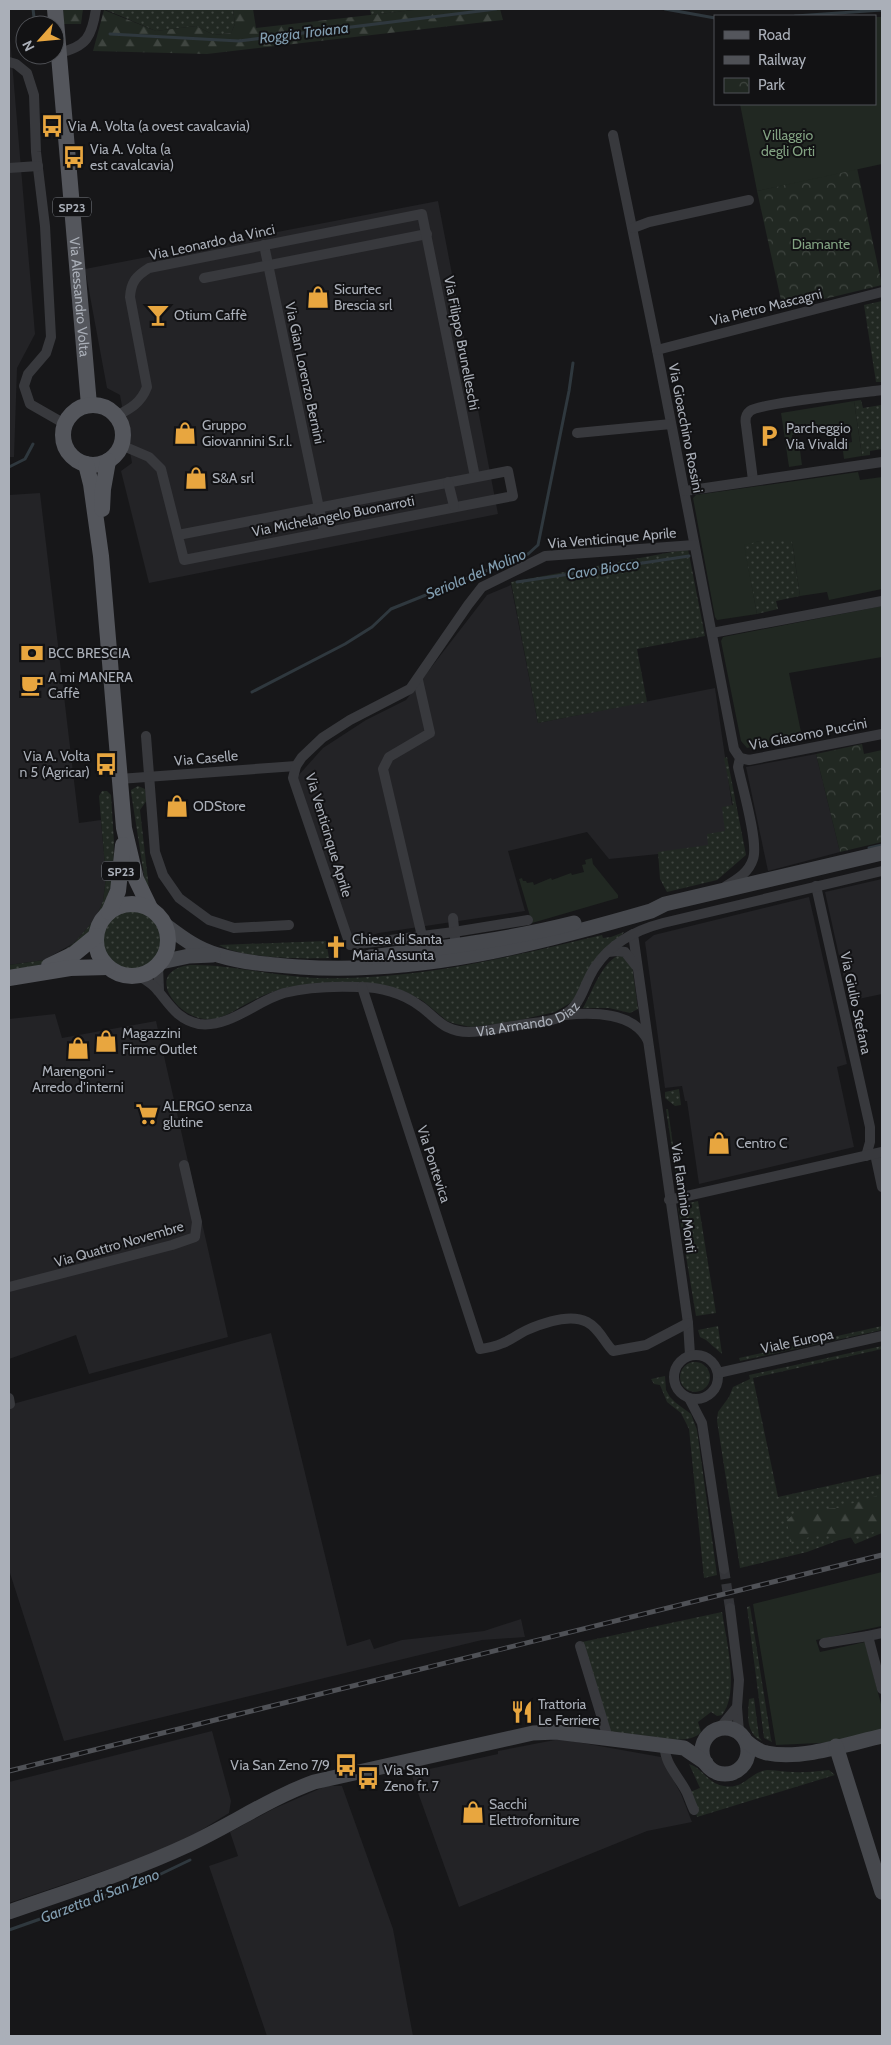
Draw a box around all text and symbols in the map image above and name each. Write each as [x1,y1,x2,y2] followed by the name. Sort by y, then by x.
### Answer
[15,15,65,65] north arrow
[714,15,876,105] legend
[258,19,350,47] water label: Roggia Troiana
[758,26,791,44] text: Road
[18,37,39,54] text: N
[758,51,807,69] text: Railway
[758,76,785,94] text: Park
[39,113,65,139] bus stop icon: Via A. Volta (a ovest cavalcavia)
[68,117,250,135] place label: Via A. Volta (a ovest cavalcavia)
[761,126,815,160] park label: Villaggio degli Orti
[90,140,174,174] place label: Via A. Volta (a est cavalcavia)
[61,144,87,170] bus stop icon: Via A. Volta (a est cavalcavia)
[53,198,91,216] road number: SP23
[147,220,277,264] street label: Via Leonardo da Vinci
[792,235,850,253] park label: Diamante
[66,236,94,358] street label: Via Alessandro Volta
[440,274,484,412] street label: Via Filippo Brunelleschi
[334,280,393,314] place label: Sicurtec Brescia srl
[305,284,331,310] shop icon: Sicurtec Brescia srl
[708,284,824,330] street label: Via Pietro Mascagni
[281,300,329,446] street label: Via Gian Lorenzo Bernini
[145,302,171,328] bar icon: Otium Caffè
[174,306,247,324] place label: Otium Caffè
[665,362,707,494] street label: Via Gioacchino Rossini
[202,416,292,450] place label: Gruppo Giovannini S.r.l.
[786,419,851,453] place label: Parcheggio Via Vivaldi
[172,420,198,446] shop icon: Gruppo Giovannini S.r.l.
[756,423,782,449] parking icon: Parcheggio Via Vivaldi
[183,465,209,491] shop icon: S&A srl
[212,469,255,487] place label: S&A srl
[250,491,416,541] street label: Via Michelangelo Buonarroti
[547,523,677,553] street label: Via Venticinque Aprile
[423,545,529,603] water label: Seriola del Molino
[565,554,641,584] water label: Cavo Biocco
[19,640,45,666] bank icon: BCC BRESCIA
[48,644,130,662] place label: BCC BRESCIA
[48,668,133,702] place label: A mi MANERA Caffè
[19,672,45,698] cafe icon: A mi MANERA Caffè
[748,714,869,754] street label: Via Giacomo Puccini
[173,746,239,770] street label: Via Caselle
[19,747,90,781] place label: Via A. Volta n 5 (Agricar)
[93,751,119,777] bus stop icon: Via A. Volta n 5 (Agricar)
[302,771,356,899] street label: Via Venticinque Aprile
[164,793,190,819] shop icon: ODStore
[193,797,246,815] place label: ODStore
[102,861,140,880] road number: SP23
[352,930,442,964] place label: Chiesa di Santa Maria Assunta
[323,934,349,960] church icon: Chiesa di Santa Maria Assunta
[836,950,876,1056] street label: Via Giulio Stefana
[475,997,584,1041] street label: Via Armando Diaz
[122,1024,197,1058] place label: Magazzini Firme Outlet
[93,1028,119,1054] shop icon: Magazzini Firme Outlet
[65,1035,91,1061] shop icon: Marengoni - Arredo d'interni
[32,1062,124,1096] place label: Marengoni - Arredo d'interni
[163,1097,253,1131] place label: ALERGO senza glutine
[134,1101,160,1127] supermarket icon: ALERGO senza glutine
[413,1123,455,1205] street label: Via Pontevica
[706,1130,732,1156] shop icon: Centro C
[736,1134,788,1152] place label: Centro C
[667,1142,701,1254] street label: Via Flaminio Monti
[52,1217,186,1271] street label: Via Quattro Novembre
[759,1324,835,1357] street label: Viale Europa
[538,1695,599,1729] place label: Trattoria Le Ferriere
[509,1699,535,1725] restaurant icon: Trattoria Le Ferriere
[333,1752,359,1778] bus stop icon: Via San Zeno 7/9
[230,1756,330,1774] place label: Via San Zeno 7/9
[384,1761,439,1795] place label: Via San Zeno fr. 7
[355,1765,381,1791] bus stop icon: Via San Zeno fr. 7
[489,1795,579,1829] place label: Sacchi Elettroforniture
[460,1799,486,1825] shop icon: Sacchi Elettroforniture
[38,1865,162,1927] water label: Garzetta di San Zeno

